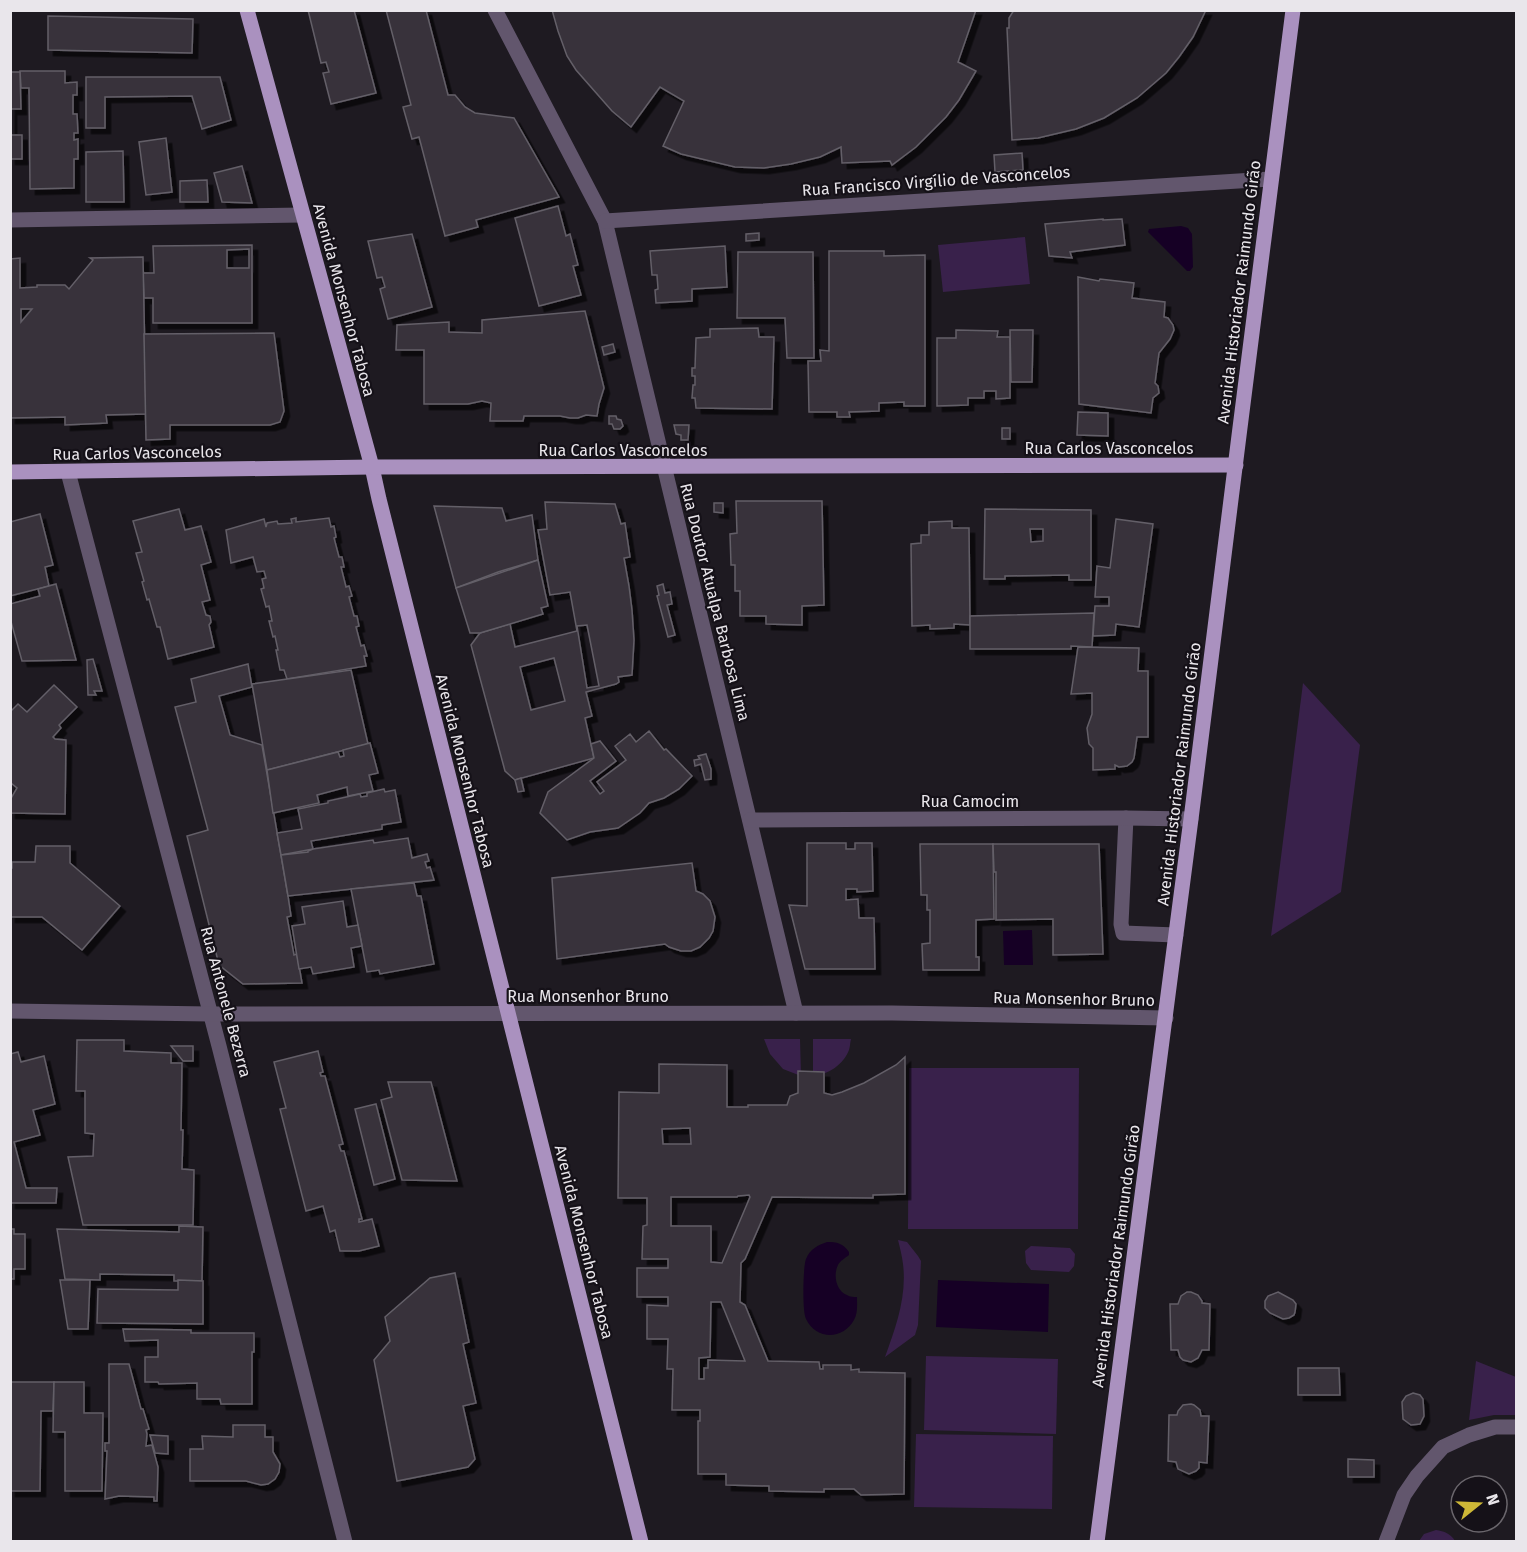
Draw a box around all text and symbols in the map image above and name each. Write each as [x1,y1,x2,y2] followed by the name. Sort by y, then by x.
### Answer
[1213,159,1265,425] street label: Avenida Historiador Raimundo Girão
[801,162,1071,200] street label: Rua Francisco Virgílio de Vasconcelos
[309,201,379,399] street label: Avenida Monsenhor Tabosa
[1024,439,1194,458] street label: Rua Carlos Vasconcelos
[538,441,708,460] street label: Rua Carlos Vasconcelos
[52,442,222,464] street label: Rua Carlos Vasconcelos
[676,481,754,723] street label: Rua Doutor Atualpa Barbosa Lima
[1153,641,1205,907] street label: Avenida Historiador Raimundo Girão
[432,672,498,870] street label: Avenida Monsenhor Tabosa
[921,792,1019,811] street label: Rua Camocim
[197,924,255,1080] street label: Rua Antonele Bezerra
[507,987,669,1006] street label: Rua Monsenhor Bruno
[993,988,1155,1010] street label: Rua Monsenhor Bruno
[1088,1123,1144,1389] street label: Avenida Historiador Raimundo Girão
[551,1143,617,1341] street label: Avenida Monsenhor Tabosa
[1449,1474,1509,1534] north arrow
[1482,1492,1503,1507] text: N

